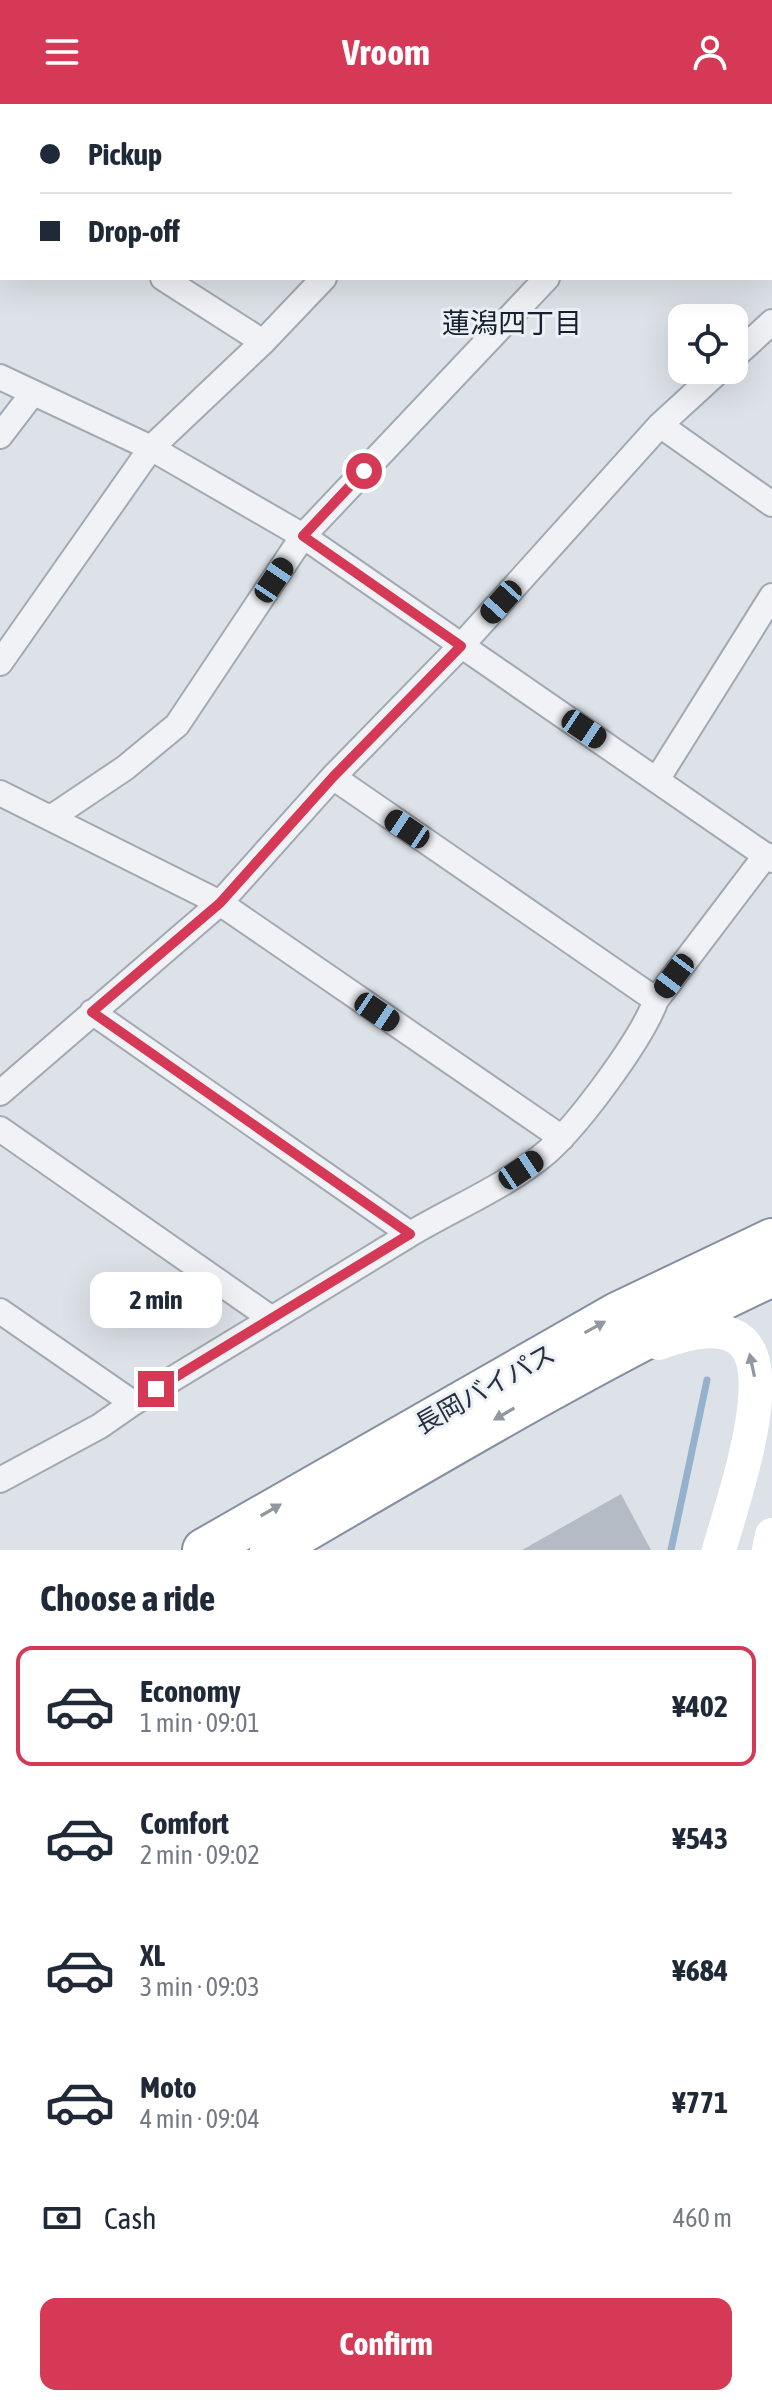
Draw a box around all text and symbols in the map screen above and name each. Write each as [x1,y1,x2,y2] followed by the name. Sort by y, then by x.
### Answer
[40,30,84,74] icon: menu
[688,30,732,74] icon: person
[342,31,430,73] text: Vroom
[88,137,162,171] text: Pickup
[88,214,180,248] text: Drop-off
[668,304,748,384] map controls
[668,304,748,384] button: locate
[442,307,582,339] district label: 蓮潟四丁目
[346,453,382,489] route start
[251,553,297,607] car
[476,576,526,628] car
[557,706,611,752] car
[380,806,434,852] car
[650,950,698,1002] car
[350,989,404,1035] car
[494,1147,548,1193] car
[90,1273,222,1329] callout: 2 min
[129,1285,183,1315] text: 2 min
[584,1320,606,1334] one-way arrow
[410,1338,560,1440] street label: 長岡バイパス
[746,1352,758,1377] one-way arrow
[138,1371,174,1407] route end
[493,1407,515,1421] one-way arrow
[260,1504,283,1518] one-way arrow
[40,1577,215,1619] text: Choose a ride
[44,1670,116,1742] icon: car
[140,1674,241,1708] text: Economy
[672,1689,728,1723] text: ¥402
[140,1708,260,1738] text: 1 min · 09:01
[44,1802,116,1874] icon: car
[140,1806,229,1840] text: Comfort
[672,1821,728,1855] text: ¥543
[140,1840,260,1870] text: 2 min · 09:02
[44,1934,116,2006] icon: car
[140,1938,165,1972] text: XL
[672,1953,728,1987] text: ¥684
[140,1972,260,2002] text: 3 min · 09:03
[44,2066,116,2138] icon: car
[140,2070,197,2104] text: Moto
[672,2085,728,2119] text: ¥771
[140,2104,260,2134] text: 4 min · 09:04
[40,2196,84,2240] icon: cash
[104,2201,157,2235] text: Cash
[673,2203,732,2233] text: 460 m
[40,2298,732,2390] button: Confirm

